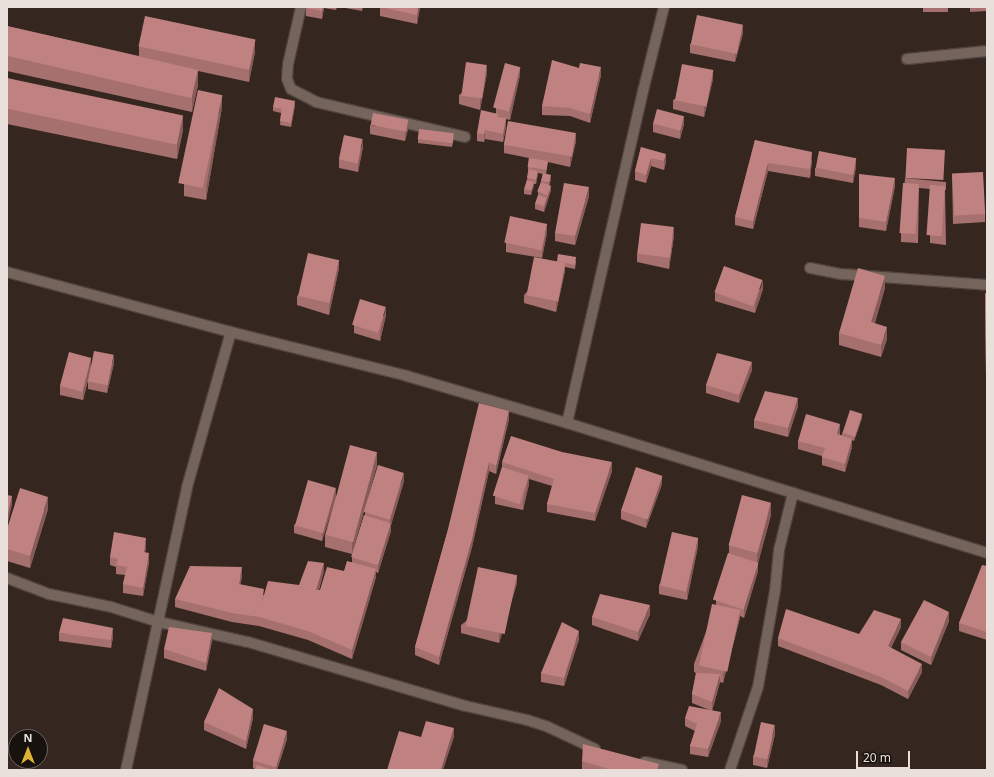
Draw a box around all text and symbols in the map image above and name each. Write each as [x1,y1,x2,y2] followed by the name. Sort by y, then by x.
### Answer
[8,729,48,769] north arrow
[24,730,32,745] text: N
[858,743,912,769] scale bar
[863,749,891,766] text: 20 m

